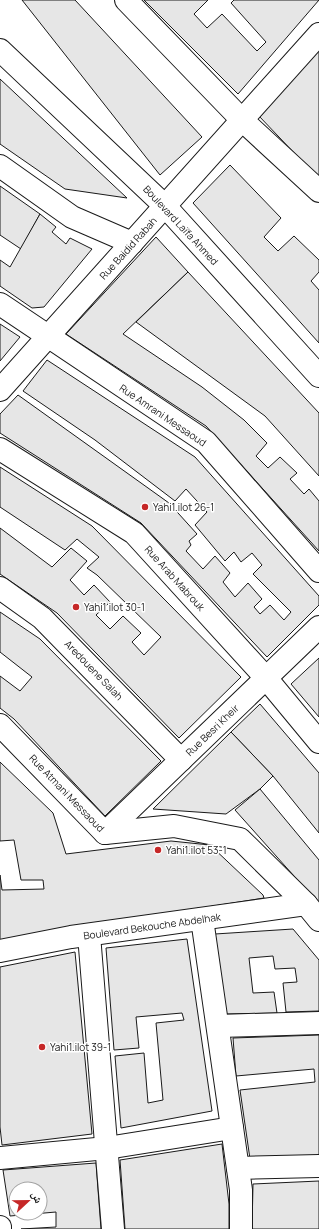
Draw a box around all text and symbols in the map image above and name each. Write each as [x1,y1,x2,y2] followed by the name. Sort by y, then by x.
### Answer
[140,182,222,268] street label: Boulevard Laïfa Ahmed
[96,214,160,282] street label: Rue Baidid Rabah
[117,381,209,449] street label: Rue Amrani Messaoud
[153,500,214,514] place label: Yahi1.ilot 26-1
[140,502,150,512] marker: Yahi1.ilot 26-1
[142,542,209,614] street label: Rue Arab Mabrouk
[84,600,145,614] place label: Yahi1.ilot 30-1
[71,602,81,612] marker: Yahi1.ilot 30-1
[62,637,126,703] street label: Aredouene Salah
[182,701,242,759] street label: Rue Besri Kheir
[26,751,108,835] street label: Rue Atmani Messaoud
[166,843,227,857] place label: Yahi1.ilot 53-1
[153,845,163,855] marker: Yahi1.ilot 53-1
[82,909,223,943] street label: Boulevard Bekouche Abdelhak
[50,1040,111,1054] place label: Yahi1.ilot 39-1
[37,1042,47,1052] marker: Yahi1.ilot 39-1
[8,1181,48,1221] north arrow
[28,1189,47,1206] text: ش

